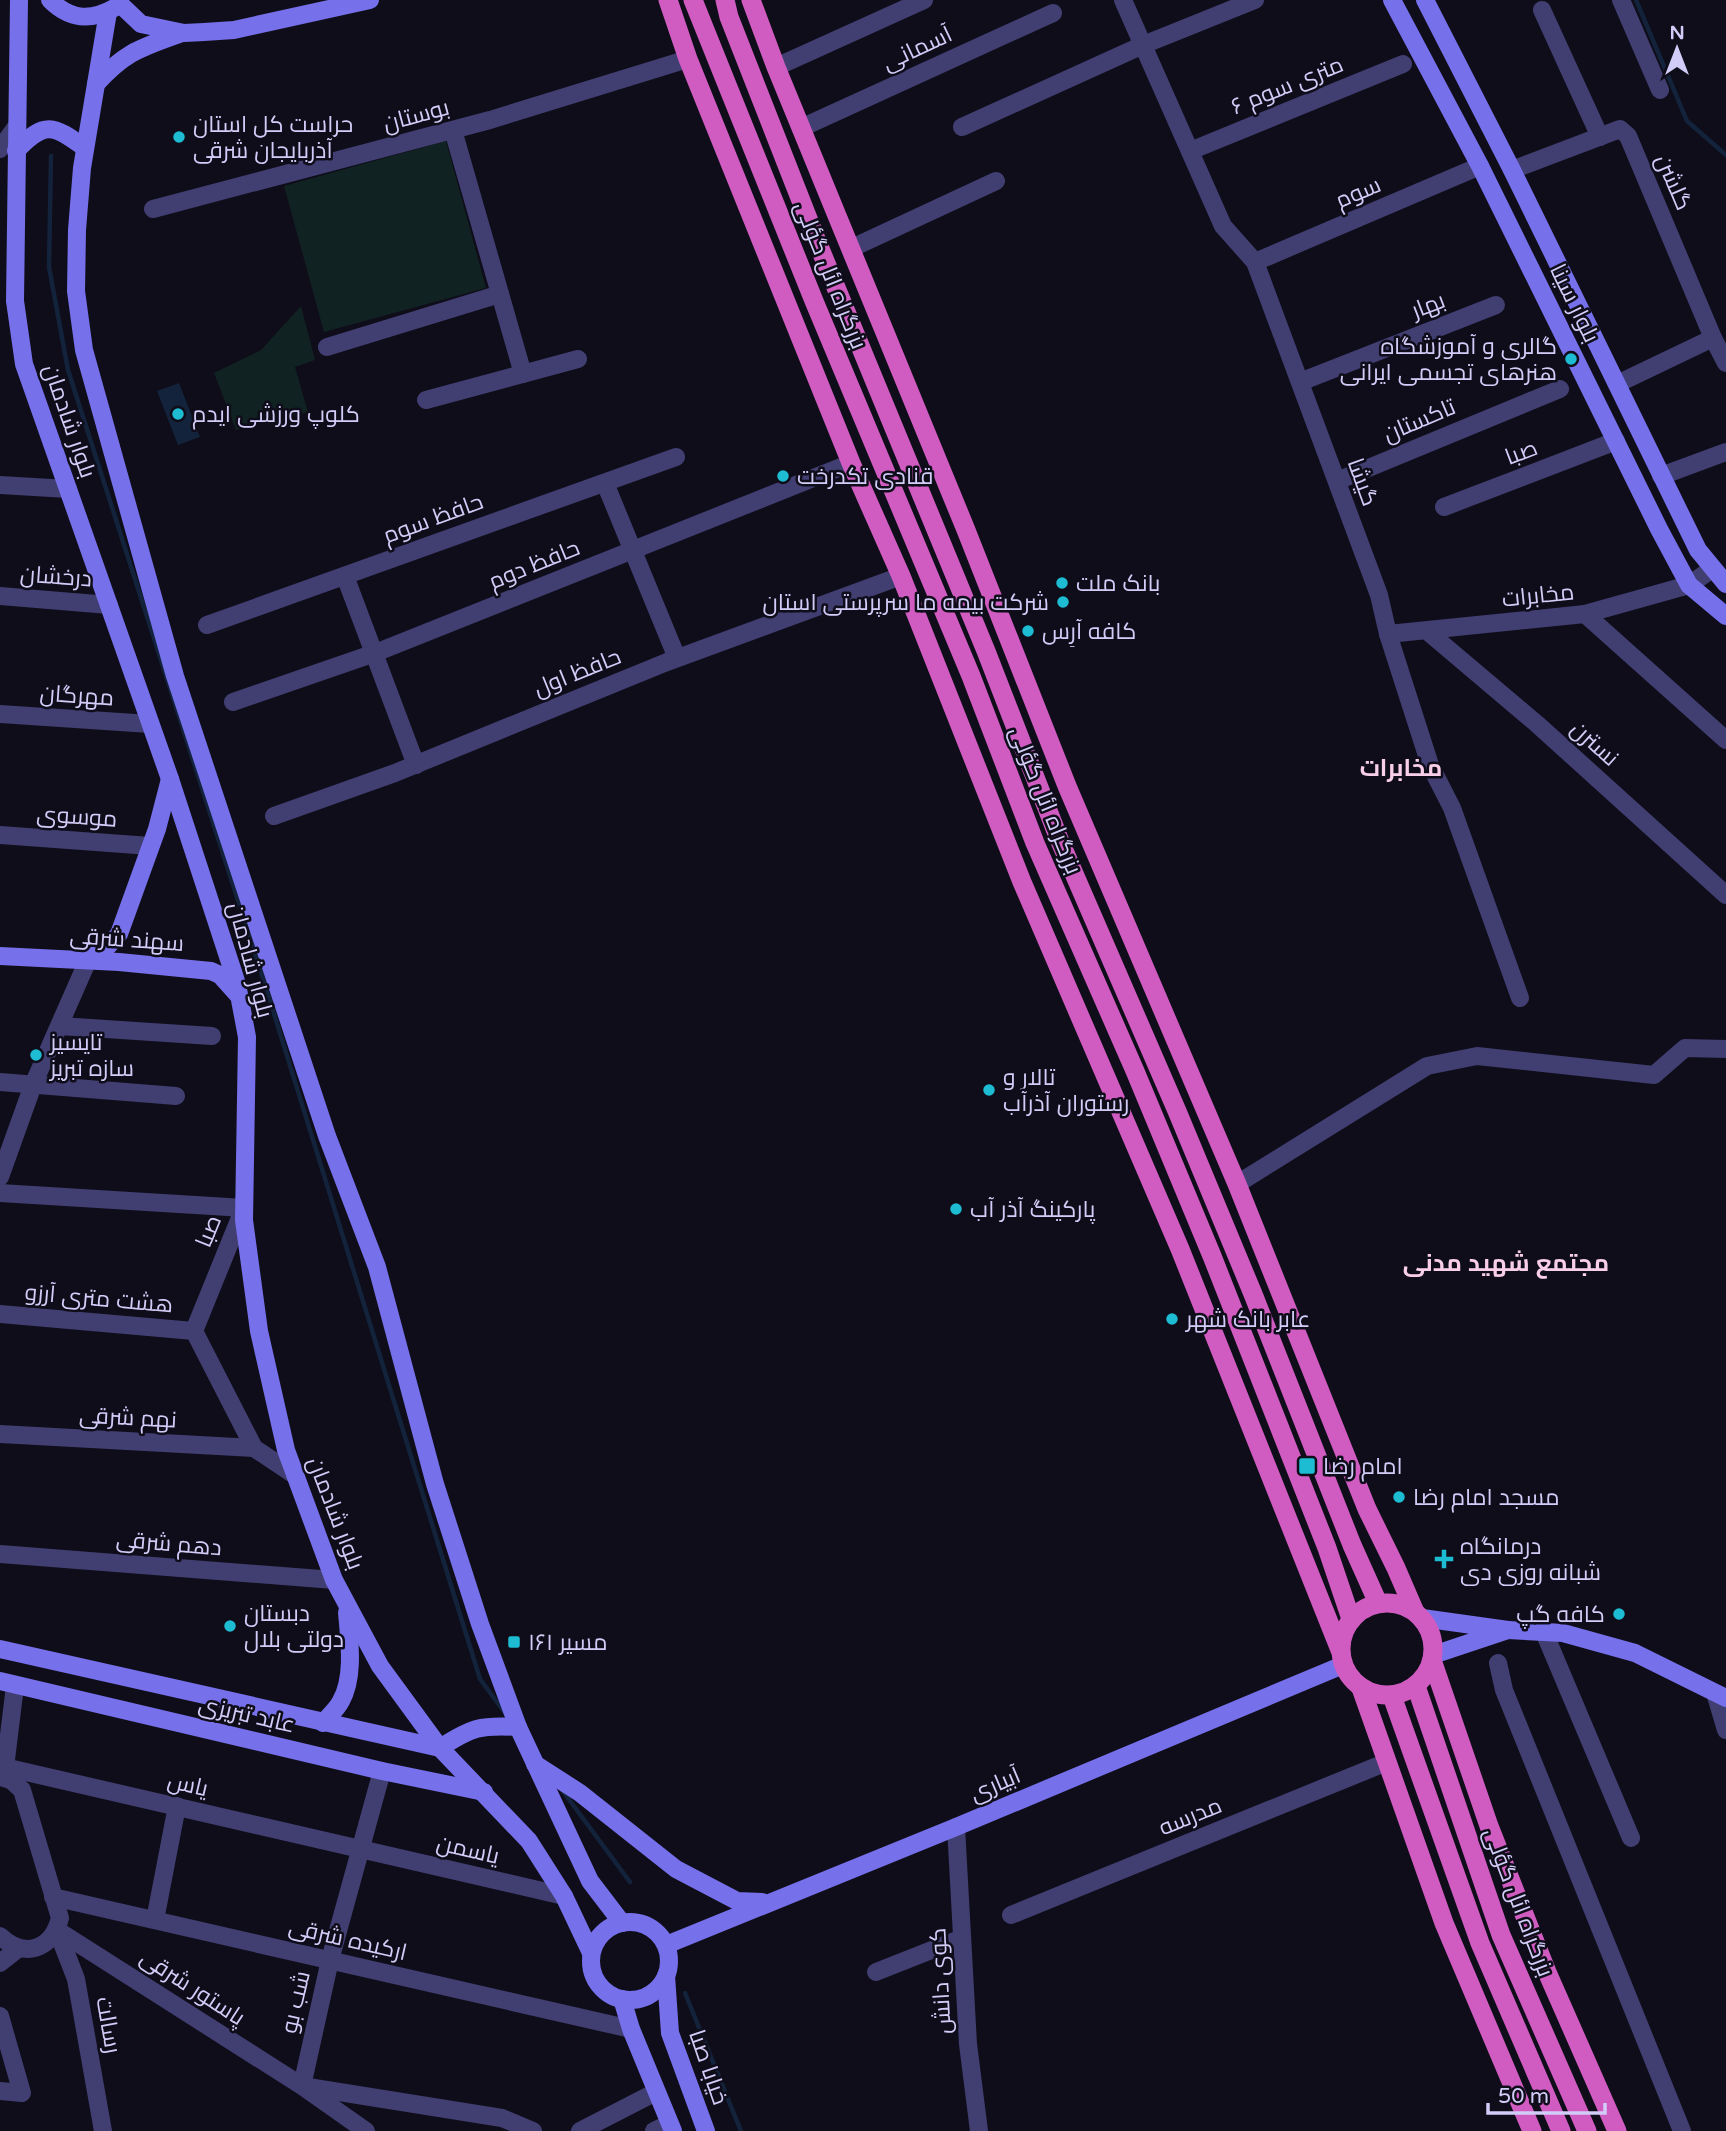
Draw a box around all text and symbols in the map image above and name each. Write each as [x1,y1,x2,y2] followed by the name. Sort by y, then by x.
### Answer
[1642,14,1712,84] north arrow
[878,21,957,77] street label: آسمانی
[1669,22,1685,44] text: N
[1227,51,1348,122] street label: ۶ متری سوم
[380,94,452,138] street label: بوستان
[193,111,353,165] place label: حراست کل استان آذربایجان شرقی
[171,129,187,145] marker: حراست کل استان آذربایجان شرقی
[1649,150,1697,215] street label: گلشن
[1331,171,1386,216] street label: سوم
[788,197,872,353] street label: بزرگراه ائل گؤلی
[1543,260,1605,347] street label: بلوار سینا
[1406,287,1449,326] street label: بهار
[1340,333,1557,387] place label: گالری و آموزشگاه هنرهای تجسمی ایرانی
[1563,351,1579,367] marker: گالری و آموزشگاه هنرهای تجسمی ایرانی
[37,361,102,482] street label: بلوار شادمان
[1379,393,1460,449] street label: تاکستان
[192,401,360,430] place label: کلوپ ورزشی ایدم
[170,406,186,422] marker: کلوپ ورزشی ایدم
[1501,434,1542,472] street label: صبا
[1341,455,1384,510] street label: گیشا
[797,463,933,491] place label: قنادی تکدرخت
[775,468,791,484] marker: قنادی تکدرخت
[379,488,488,551] street label: حافظ سوم
[485,534,584,597] street label: حافظ دوم
[19,561,93,593] street label: درخشان
[1076,570,1160,598] place label: بانک ملت
[1054,575,1070,591] marker: بانک ملت
[1500,578,1576,614] street label: مخابرات
[763,589,1049,617] place label: شرکت بیمه ما سرپرستی استان
[1055,594,1071,610] marker: شرکت بیمه ما سرپرستی استان
[1042,618,1136,647] place label: کافه آرِس
[1020,623,1036,639] marker: کافه آرِس
[530,643,625,703] street label: حافظ اول
[39,679,115,713] street label: مهرگان
[1565,715,1624,773] street label: نسترن
[1003,722,1087,878] street label: بزرگراه ائل گؤلی
[1360,754,1442,783] district label: مخابرات
[36,800,118,834] street label: موسوی
[221,899,279,1021] street label: بلوار شادمان
[69,922,185,958] street label: سهند شرقی
[48,1029,134,1083] place label: تایسیز سازه تبریز
[28,1047,44,1063] marker: تایسیز سازه تبریز
[1003,1064,1129,1118] place label: تالار و رستوران آذرآب
[981,1082,997,1098] marker: تالار و رستوران آذرآب
[970,1196,1095,1224] place label: پارکینگ آذر آب
[948,1201,964,1217] marker: پارکینگ آذر آب
[190,1211,228,1252] street label: صبا
[1403,1249,1609,1279] district label: مجتمع شهید مدنی
[24,1279,174,1319] street label: هشت متری آرزو
[1184,1306,1310,1334] place label: عابر بانک شهر
[1164,1311,1180,1327] marker: عابر بانک شهر
[78,1401,177,1436] street label: نهم شرقی
[301,1453,369,1574] street label: بلوار شادمان
[1323,1453,1403,1482] place label: امام رضا
[1297,1456,1317,1476] marker: امام رضا
[1413,1484,1560,1513] place label: مسجد امام رضا
[1391,1489,1407,1505] marker: مسجد امام رضا
[115,1525,223,1564] street label: دهم شرقی
[1460,1533,1601,1587] place label: درمانگاه شبانه روزی دی
[1434,1549,1454,1569] marker: درمانگاه شبانه روزی دی
[244,1600,344,1654] place label: دبستان دولتی بلال
[1516,1601,1605,1629] place label: کافه گپ
[1611,1606,1627,1622] marker: کافه گپ
[222,1618,238,1634] marker: دبستان دولتی بلال
[528,1629,607,1657] place label: مسیر ۱۶۱
[506,1634,522,1650] marker: مسیر ۱۶۱
[196,1690,298,1740] street label: عابد تبریزی
[966,1762,1025,1808] street label: آبیاری
[165,1767,211,1803] street label: یاس
[1155,1792,1226,1842] street label: مدرسه
[1477,1824,1559,1981] street label: بزرگراه ائل گؤلی
[434,1829,502,1871] street label: یاسمن
[286,1913,410,1967] street label: ارکیده شرقی
[924,1927,958,2035] street label: کوی دانش
[135,1944,250,2032] street label: پاستور شرقی
[275,1968,317,2036] street label: شب بو
[89,1995,127,2056] street label: رسالت
[682,2026,734,2109] street label: خیابا صبا
[1488,2072,1605,2116] scale bar
[1498,2084,1549,2109] text: 50 m

